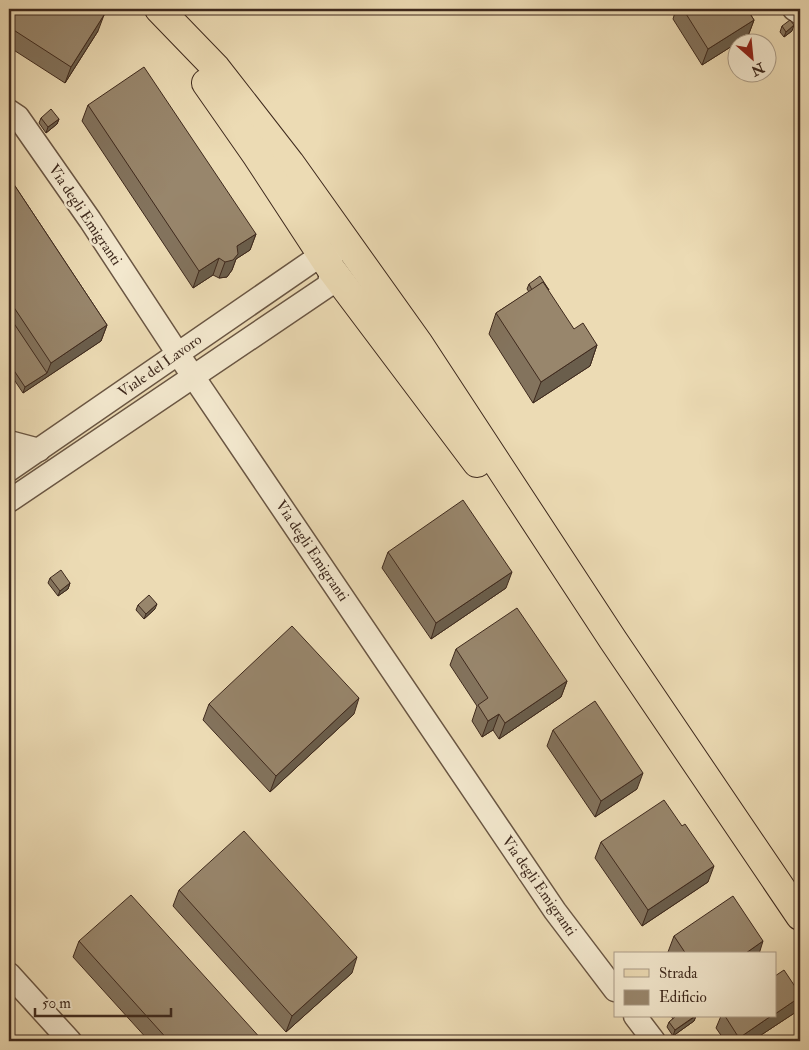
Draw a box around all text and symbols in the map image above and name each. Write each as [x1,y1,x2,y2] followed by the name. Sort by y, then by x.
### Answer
[726,32,776,82] north arrow
[748,58,768,80] text: N
[44,161,126,269] street label: Via degli Emigranti
[115,330,205,402] street label: Viale del Lavoro
[271,497,353,605] street label: Via degli Emigranti
[497,832,581,940] street label: Via degli Emigranti
[614,952,776,1018] legend
[659,964,698,983] text: Strada
[35,985,171,1017] scale bar
[659,988,707,1007] text: Edificio
[42,994,71,1013] text: 50 m

